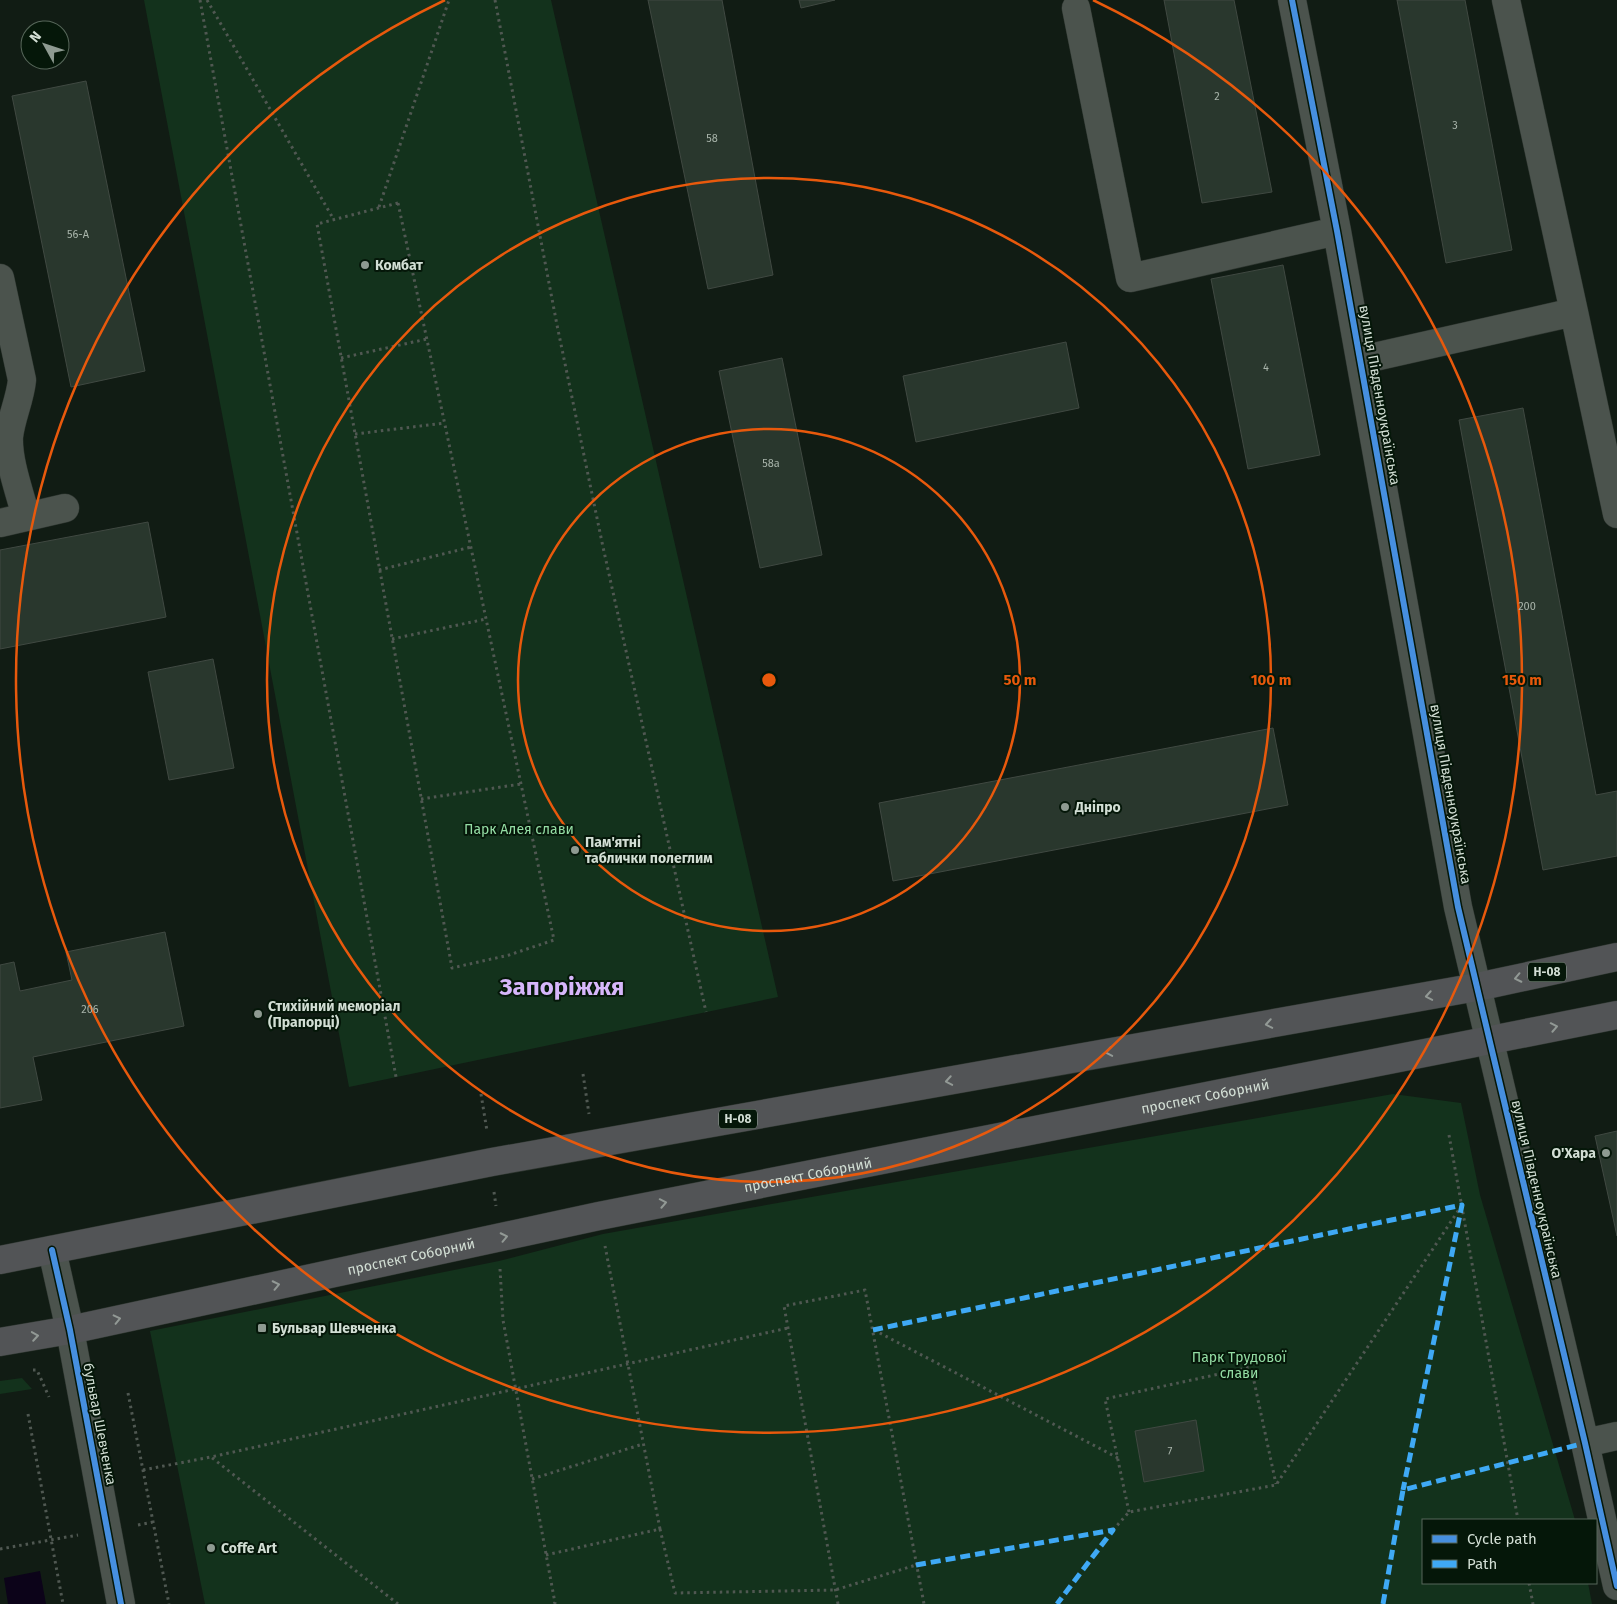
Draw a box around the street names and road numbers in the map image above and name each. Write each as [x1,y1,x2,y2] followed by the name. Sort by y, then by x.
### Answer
[1355,304,1404,486] street label: вулиця Південноукраїнська
[1426,703,1475,885] street label: вулиця Південноукраїнська
[1528,962,1566,982] road number: Н-08
[1140,1076,1271,1118] street label: проспект Соборний
[1508,1098,1565,1280] street label: вулиця Південноукраїнська
[719,1110,757,1128] road number: Н-08
[742,1154,873,1196] street label: проспект Соборний
[346,1235,477,1279] street label: проспект Соборний
[79,1362,120,1487] street label: бульвар Шевченка

